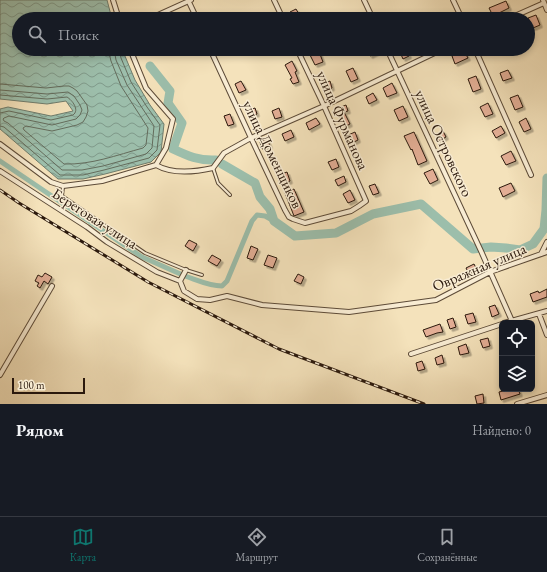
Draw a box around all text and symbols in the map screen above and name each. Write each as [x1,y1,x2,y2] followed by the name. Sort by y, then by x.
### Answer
[12,12,535,56] search box
[26,23,48,45] icon: search
[58,25,99,44] text: Поиск
[313,67,373,173] street label: улица Фурманова
[411,86,477,200] street label: улица Островского
[239,97,307,211] street label: улица Доменщиков
[49,183,141,253] street label: Береговая улица
[429,239,529,295] street label: Овражная улица
[499,320,535,392] map controls
[499,320,535,356] button: locate
[499,356,535,392] button: layers
[12,376,85,395] scale bar
[18,378,45,392] text: 100 m
[16,419,64,441] text: Рядом
[472,422,531,439] text: Найдено: 0
[70,526,96,564] tab: Карта
[236,526,278,564] tab: Маршрут
[417,526,477,564] tab: Сохранённые

